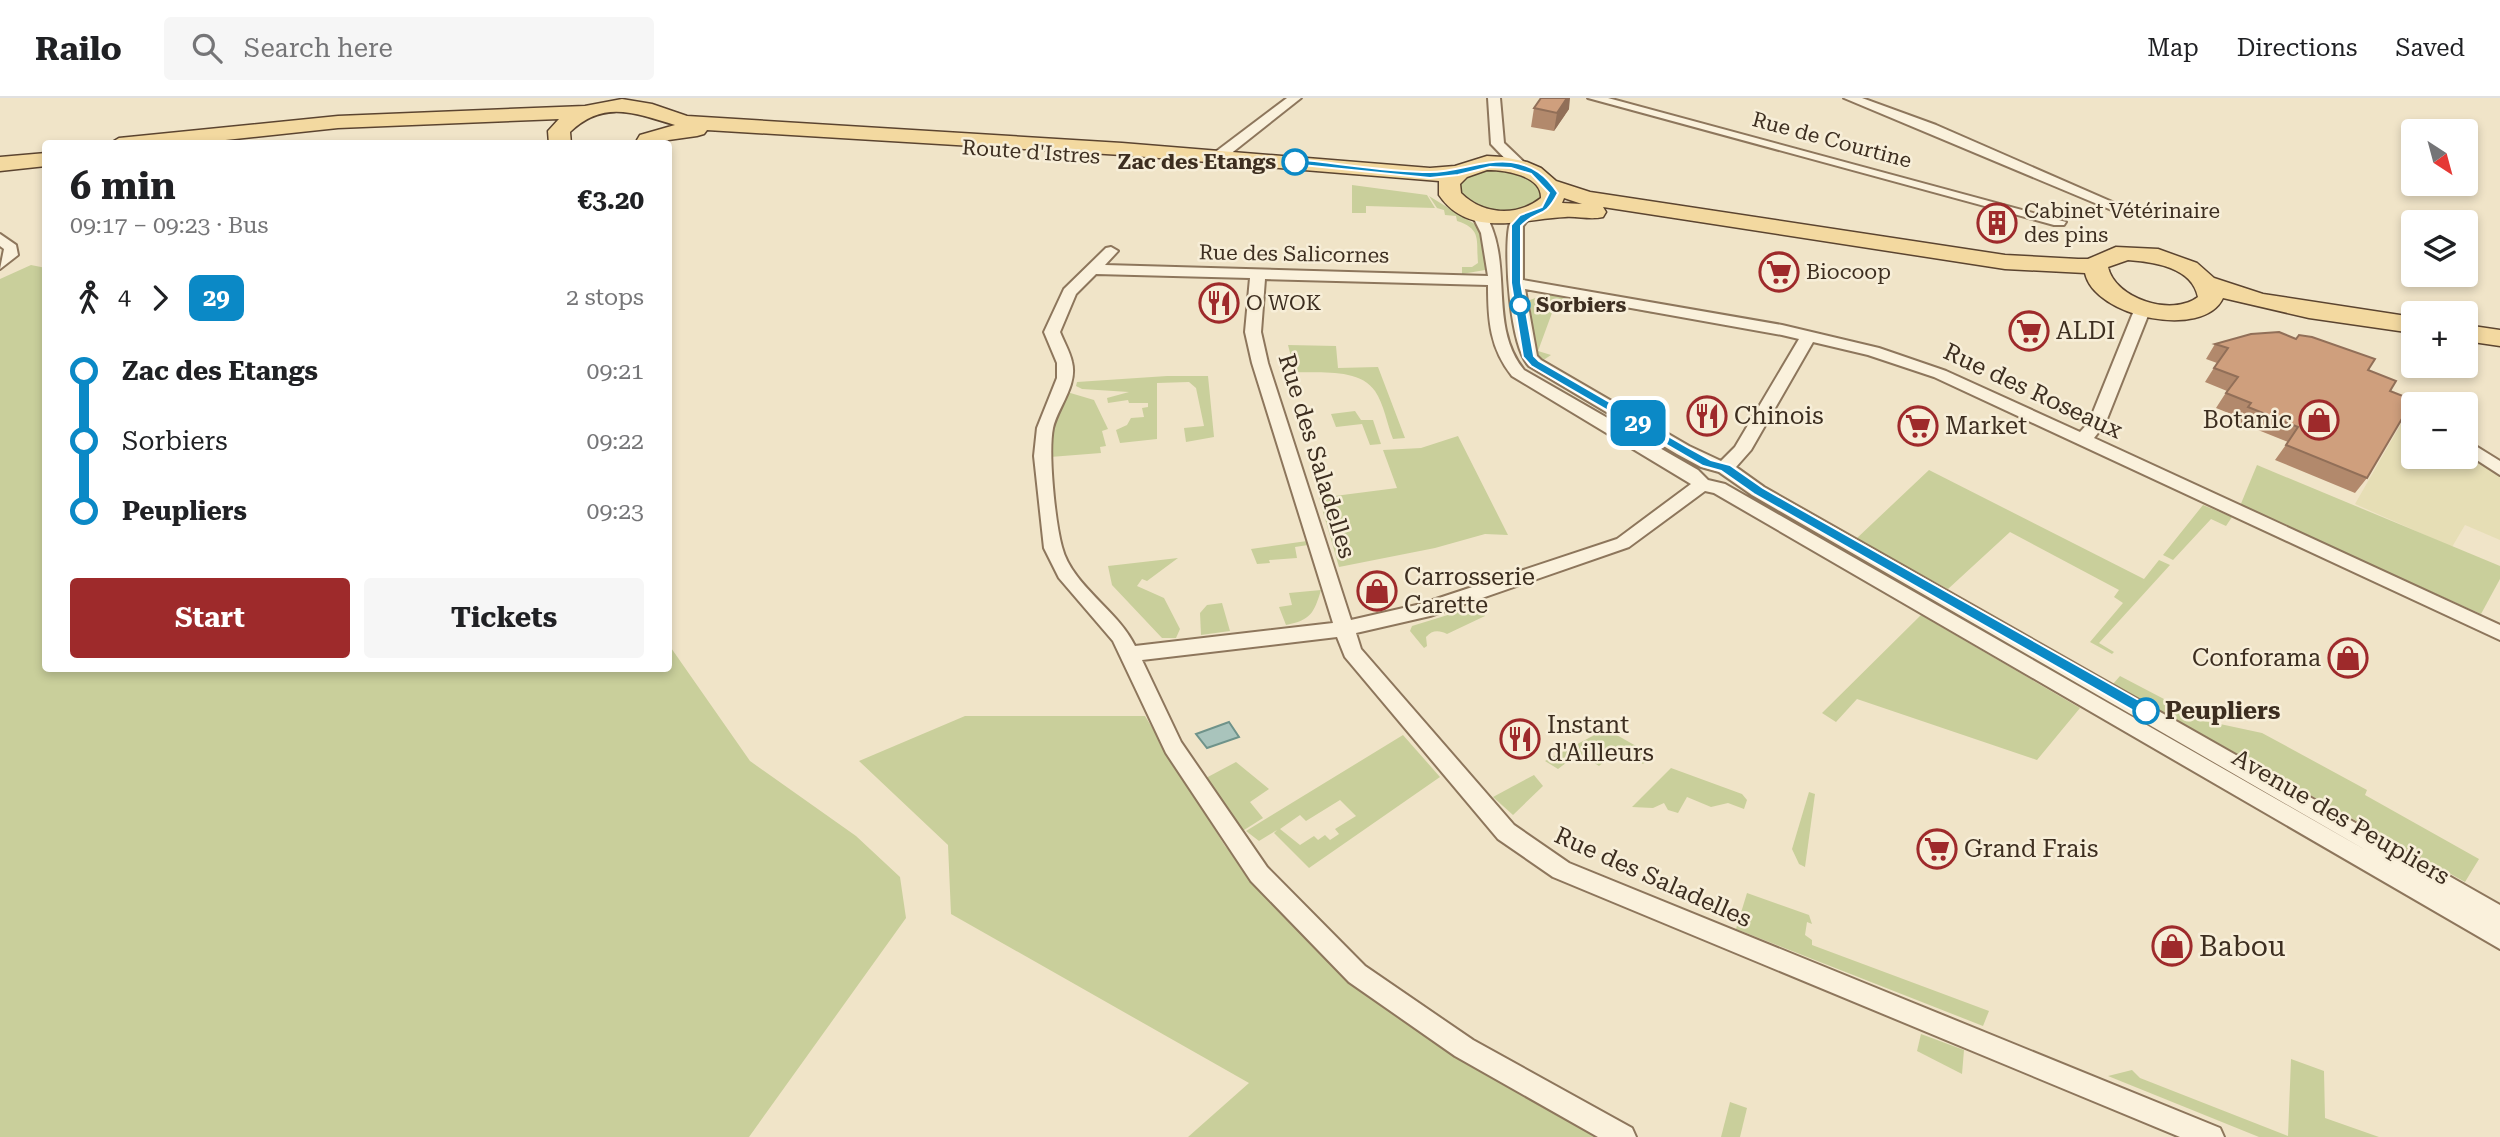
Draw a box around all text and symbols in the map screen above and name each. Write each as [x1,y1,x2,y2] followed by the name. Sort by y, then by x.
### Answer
[164,17,654,80] search box
[35,29,122,68] text: Railo
[188,29,226,67] icon: search
[244,33,393,63] text: Search here
[2147,34,2199,62] text: Map
[2237,34,2357,62] text: Directions
[2395,34,2465,62] text: Saved
[1750,107,1914,173] street label: Rue de Courtine
[2401,119,2478,196] north arrow
[2401,119,2478,469] map controls
[961,135,1101,169] street label: Route d'Istres
[1282,149,1308,175] marker: Zac des Etangs
[1118,150,1276,174] place label: Zac des Etangs
[70,164,176,208] text: 6 min
[578,185,644,215] text: €3.20
[2024,199,2220,247] place label: Cabinet Vétérinaire des pins
[1976,202,2018,244] building icon: Cabinet Vétérinaire des pins
[2401,210,2478,287] button: layers
[70,212,268,239] text: 09:17 – 09:23 · Bus
[1199,240,1389,268] street label: Rue des Salicornes
[1758,251,1800,293] supermarket icon: Biocoop
[1806,260,1891,284] place label: Biocoop
[70,279,108,317] icon: walk
[141,279,179,317] icon: forward
[1198,282,1240,324] restaurant icon: O WOK
[118,284,131,311] text: 4
[203,284,230,312] text: 29
[566,284,644,311] text: 2 stops
[1246,291,1321,315] place label: O WOK
[1536,293,1627,317] place label: Sorbiers
[1510,295,1530,315] marker: Sorbiers
[2401,301,2478,378] button: +
[2008,310,2050,352] supermarket icon: ALDI
[2056,317,2115,345] place label: ALDI
[1939,337,2127,445] street label: Rue des Roseaux
[1273,350,1361,562] street label: Rue des Saladelles
[122,356,318,386] text: Zac des Etangs
[587,358,644,385] text: 09:21
[2401,392,2478,469] button: −
[1686,395,1728,437] restaurant icon: Chinois
[2298,399,2340,441] shop icon: Botanic
[1606,400,1670,446] line badge: 29
[1734,402,1824,430] place label: Chinois
[1897,405,1939,447] supermarket icon: Market
[2203,406,2292,434] place label: Botanic
[1625,409,1651,437] text: 29
[1945,412,2027,440] place label: Market
[122,426,228,456] text: Sorbiers
[587,428,644,455] text: 09:22
[122,496,247,526] text: Peupliers
[587,498,644,525] text: 09:23
[1404,563,1535,619] place label: Carrosserie Carette
[1356,570,1398,612] shop icon: Carrosserie Carette
[70,578,350,658] button: Start
[364,578,644,658] button: Tickets
[2327,637,2369,679] shop icon: Conforama
[2192,644,2321,672] place label: Conforama
[2165,697,2280,725] place label: Peupliers
[2133,698,2159,724] marker: Peupliers
[1547,711,1654,767] place label: Instant d'Ailleurs
[1499,718,1541,760] restaurant icon: Instant d'Ailleurs
[2227,743,2455,891] street label: Avenue des Peupliers
[1550,821,1756,933] street label: Rue des Saladelles
[1916,828,1958,870] supermarket icon: Grand Frais
[1964,835,2098,863] place label: Grand Frais
[2151,925,2193,967] shop icon: Babou
[2199,930,2286,963] place label: Babou

